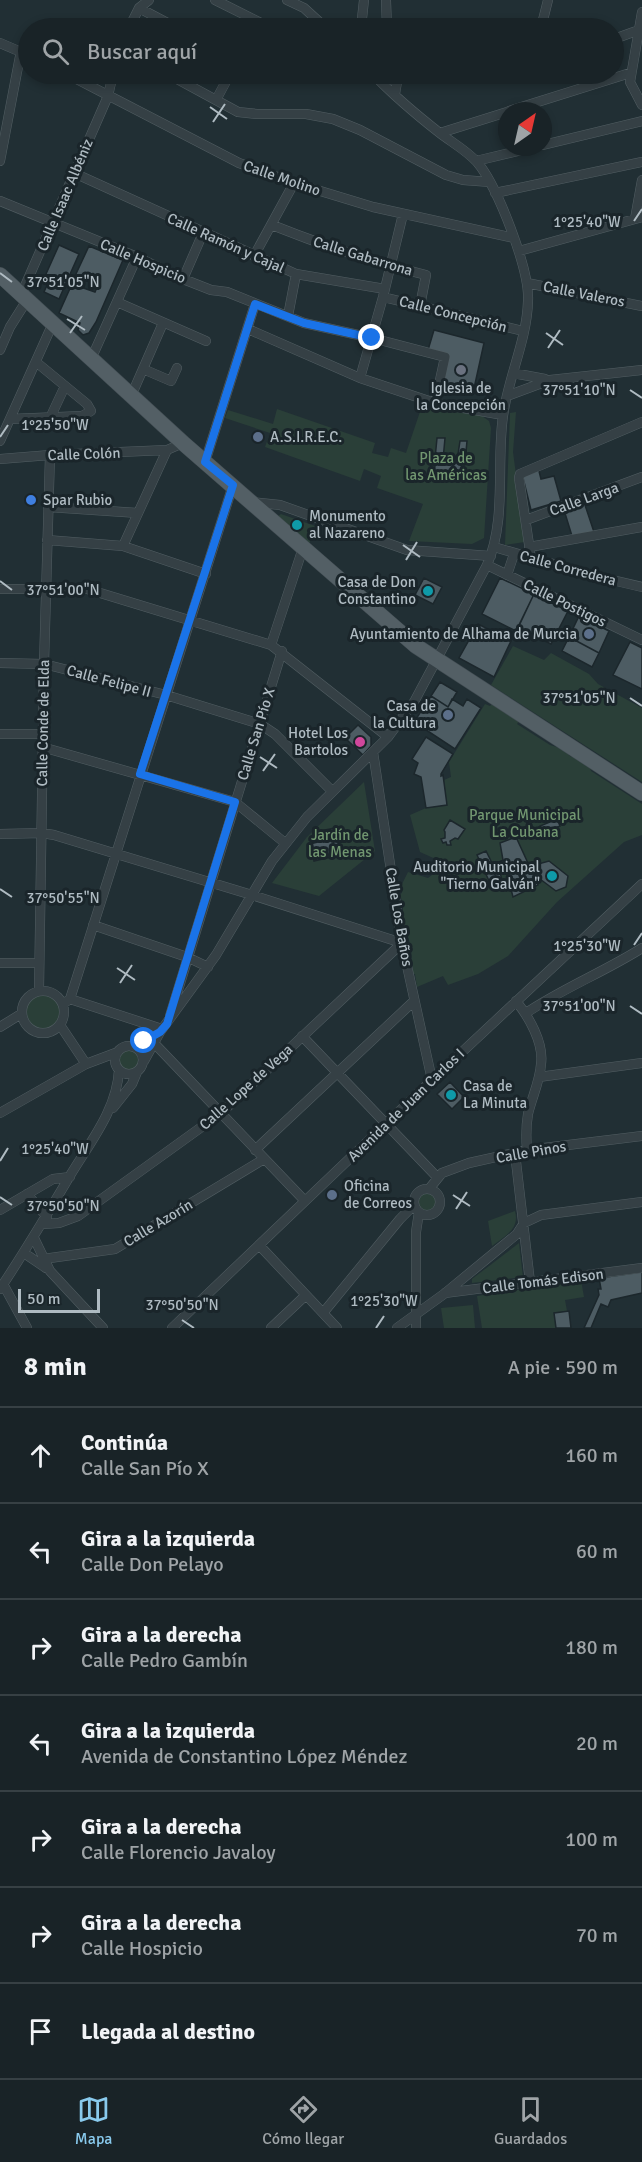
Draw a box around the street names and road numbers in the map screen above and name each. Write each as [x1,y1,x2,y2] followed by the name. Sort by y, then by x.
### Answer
[33,136,97,254] street label: Calle Isaac Albéniz
[241,156,323,200] street label: Calle Molino
[164,209,288,277] street label: Calle Ramón y Cajal
[311,232,415,280] street label: Calle Gabarrona
[97,235,189,287] street label: Calle Hospicio
[542,277,627,311] street label: Calle Valeros
[397,292,509,336] street label: Calle Concepción
[47,444,121,464] street label: Calle Colón
[547,478,621,520] street label: Calle Larga
[518,546,618,590] street label: Calle Corredera
[521,575,610,631] street label: Calle Postigos
[33,660,53,786] street label: Calle Conde de Elda
[65,661,153,701] street label: Calle Felipe II
[233,685,279,782] street label: Calle San Pío X
[381,866,417,968] street label: Calle Los Baños
[196,1040,296,1134] street label: Calle Lope de Vega
[344,1045,468,1165] street label: Avenida de Juan Carlos I
[494,1137,568,1167] street label: Calle Pinos
[120,1195,196,1251] street label: Calle Azorín
[481,1265,605,1297] street label: Calle Tomás Edison

